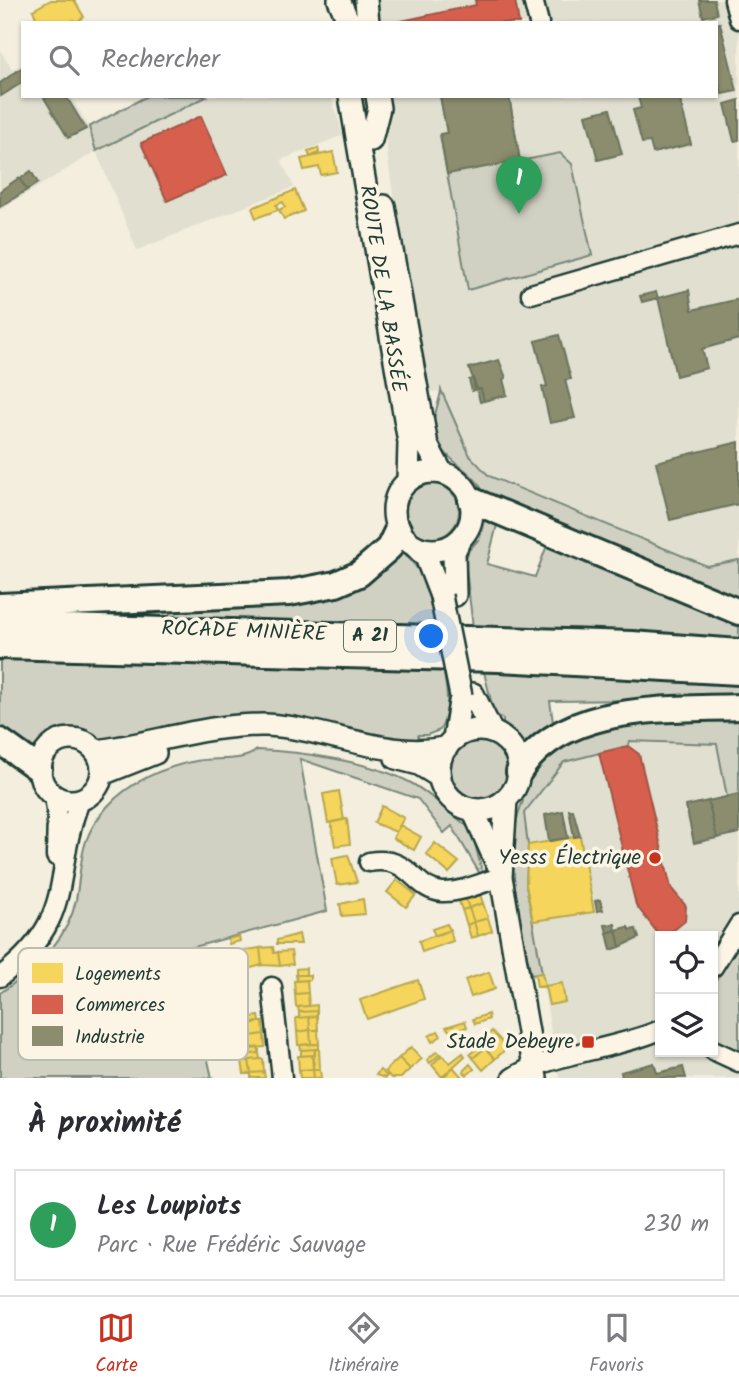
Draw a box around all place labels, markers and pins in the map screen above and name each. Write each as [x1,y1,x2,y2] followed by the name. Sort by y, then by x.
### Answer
[496,156,542,214] pin: 1
[498,842,642,875] place label: Yesss Électrique
[647,850,663,866] marker: Yesss Électrique
[447,1026,575,1059] place label: Stade Debeyre
[580,1034,596,1050] marker: Stade Debeyre

